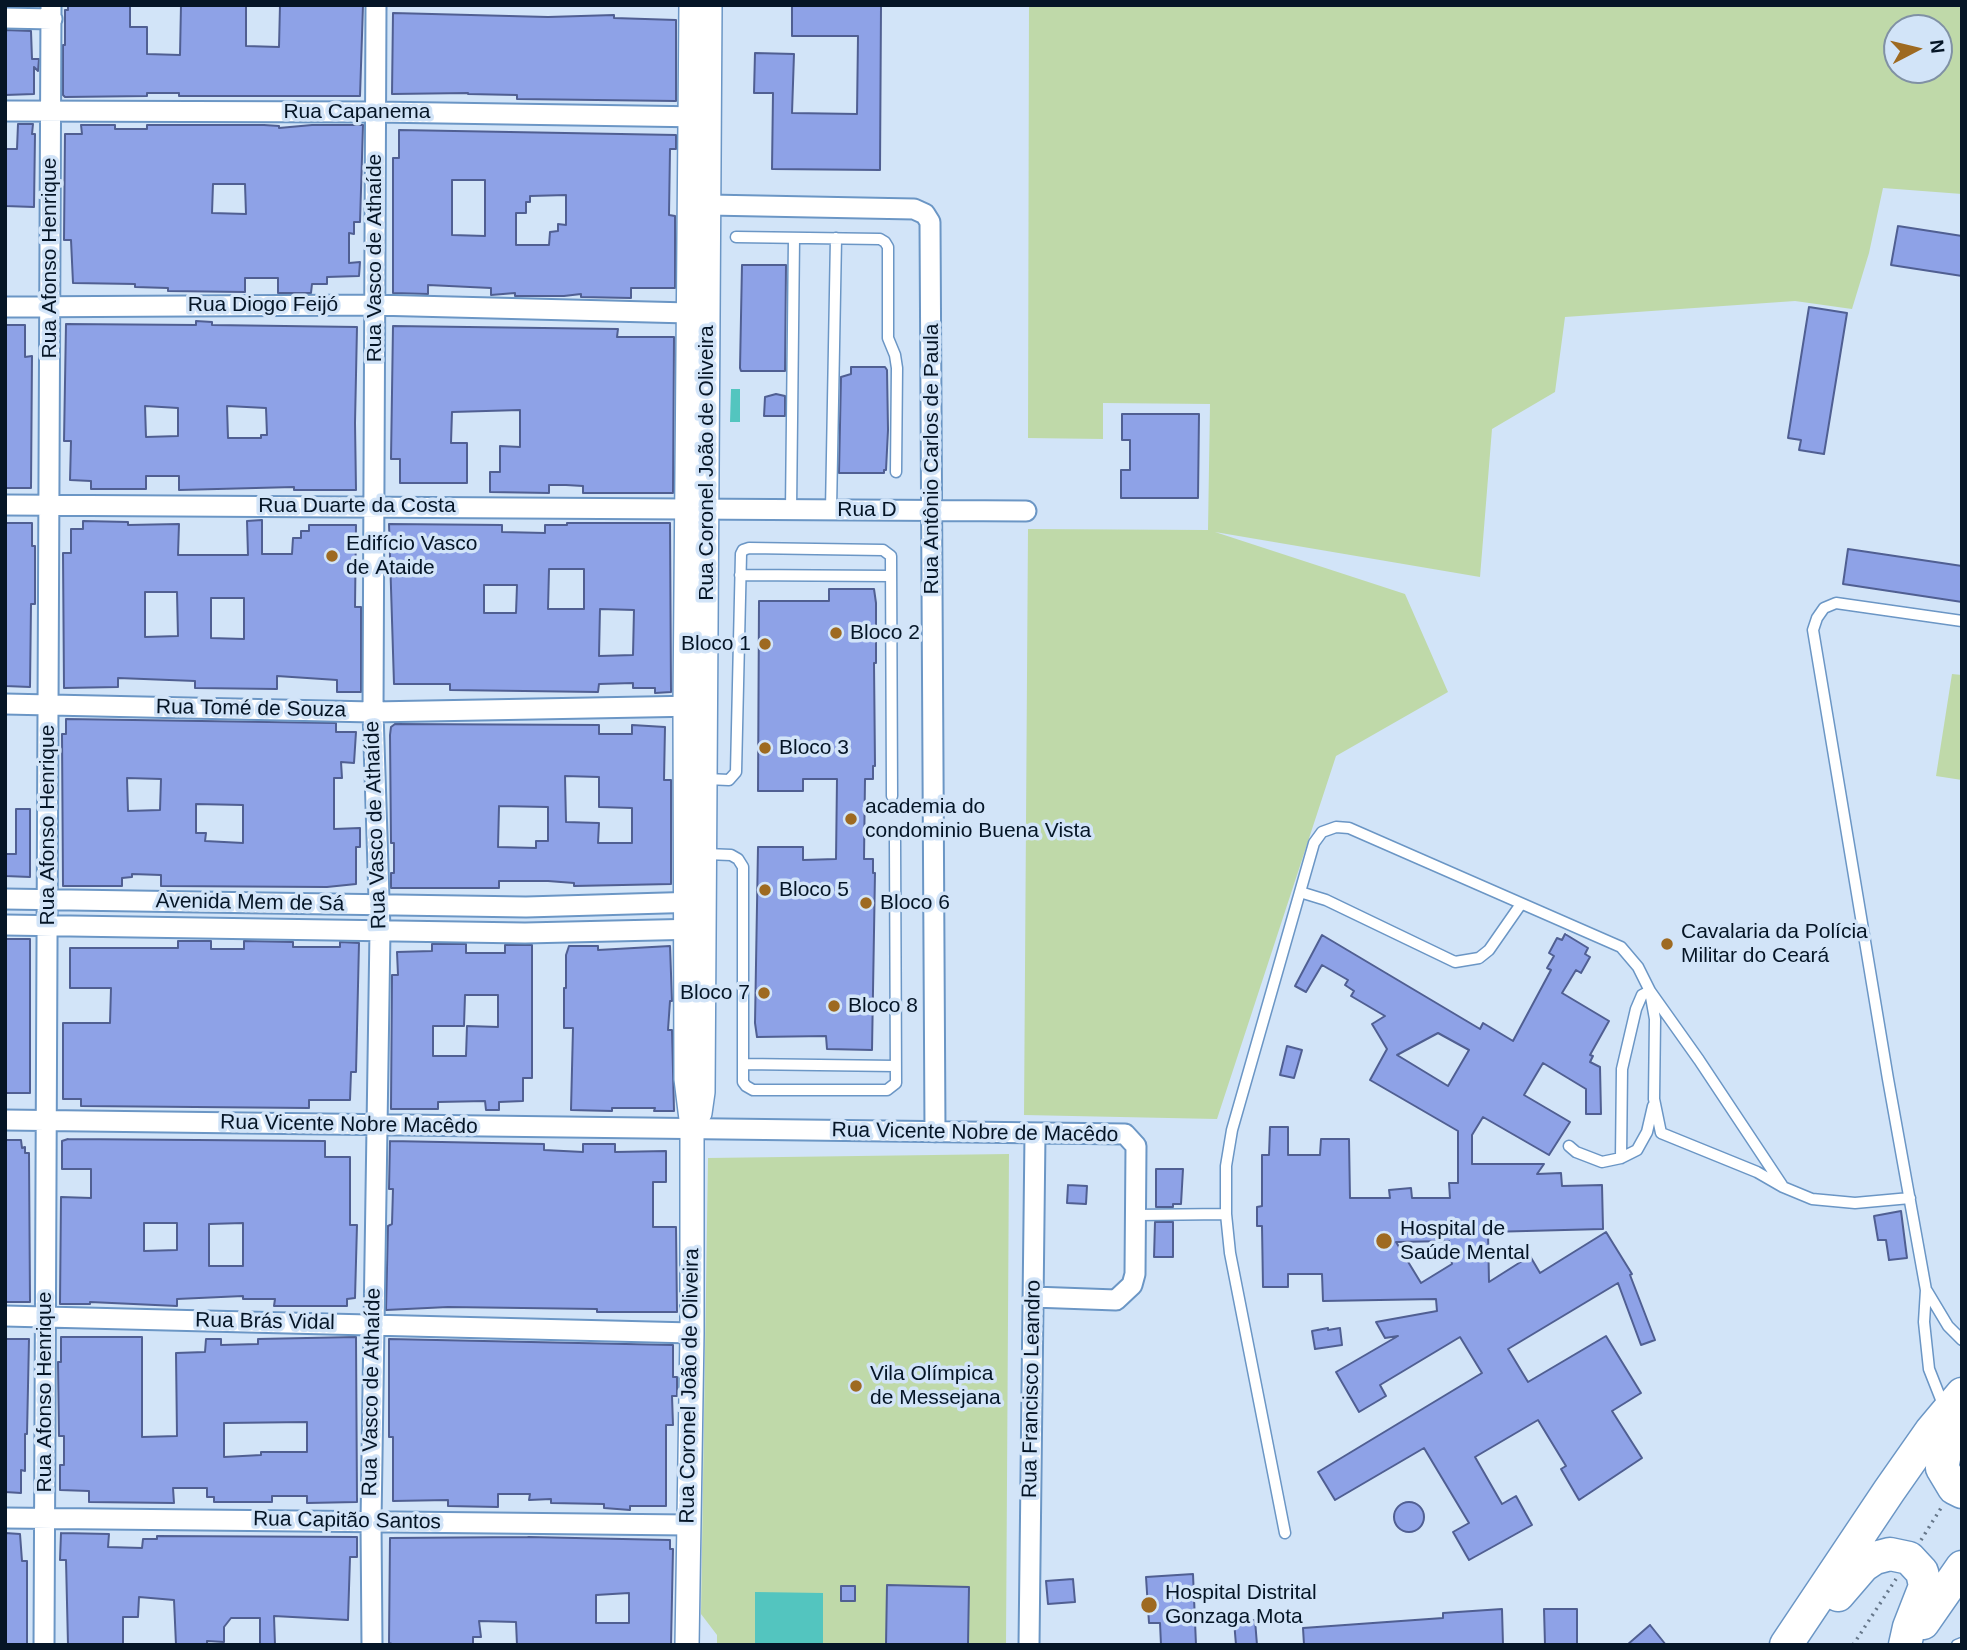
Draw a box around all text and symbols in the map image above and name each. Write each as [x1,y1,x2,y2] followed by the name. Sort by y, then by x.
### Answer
[1883,14,1953,84] north arrow
[1926,39,1949,55] text: N
[283,99,431,125] street label: Rua Capanema
[362,154,388,362] street label: Rua Vasco de Athaíde
[37,158,63,358] street label: Rua Afonso Henrique
[188,292,338,318] street label: Rua Diogo Feijó
[919,324,945,594] street label: Rua Antônio Carlos de Paula
[694,325,720,601] street label: Rua Coronel João de Oliveira
[258,493,456,519] street label: Rua Duarte da Costa
[837,497,897,523] street label: Rua D
[346,531,478,581] place label: Edifício Vasco de Ataide
[324,548,340,564] marker: Edifício Vasco de Ataide
[850,620,920,646] place label: Bloco 2
[828,625,844,641] marker: Bloco 2
[681,631,751,657] place label: Bloco 1
[757,636,773,652] marker: Bloco 1
[156,695,346,723] street label: Rua Tomé de Souza
[360,720,392,930] street label: Rua Vasco de Athaíde
[35,725,61,925] street label: Rua Afonso Henrique
[779,735,849,761] place label: Bloco 3
[757,740,773,756] marker: Bloco 3
[865,794,1091,844] place label: academia do condominio Buena Vista
[843,811,859,827] marker: academia do condominio Buena Vista
[779,877,849,903] place label: Bloco 5
[757,882,773,898] marker: Bloco 5
[155,889,345,917] street label: Avenida Mem de Sá
[880,890,950,916] place label: Bloco 6
[858,895,874,911] marker: Bloco 6
[1681,919,1868,969] place label: Cavalaria da Polícia Militar do Ceará
[1659,936,1675,952] marker: Cavalaria da Polícia Militar do Ceará
[680,980,750,1006] place label: Bloco 7
[756,985,772,1001] marker: Bloco 7
[848,993,918,1019] place label: Bloco 8
[826,998,842,1014] marker: Bloco 8
[220,1110,478,1140] street label: Rua Vicente Nobre Macêdo
[831,1118,1119,1148] street label: Rua Vicente Nobre de Macêdo
[1400,1216,1530,1266] place label: Hospital de Saúde Mental
[1374,1231,1394,1251] marker: Hospital de Saúde Mental
[675,1248,705,1524] street label: Rua Coronel João de Oliveira
[1017,1280,1047,1498] street label: Rua Francisco Leandro
[358,1288,386,1496] street label: Rua Vasco de Athaíde
[32,1292,58,1492] street label: Rua Afonso Henrique
[195,1308,335,1336] street label: Rua Brás Vidal
[870,1361,1001,1411] place label: Vila Olímpica de Messejana
[848,1378,864,1394] marker: Vila Olímpica de Messejana
[253,1507,441,1535] street label: Rua Capitão Santos
[1165,1580,1317,1630] place label: Hospital Distrital Gonzaga Mota
[1139,1595,1159,1615] marker: Hospital Distrital Gonzaga Mota

